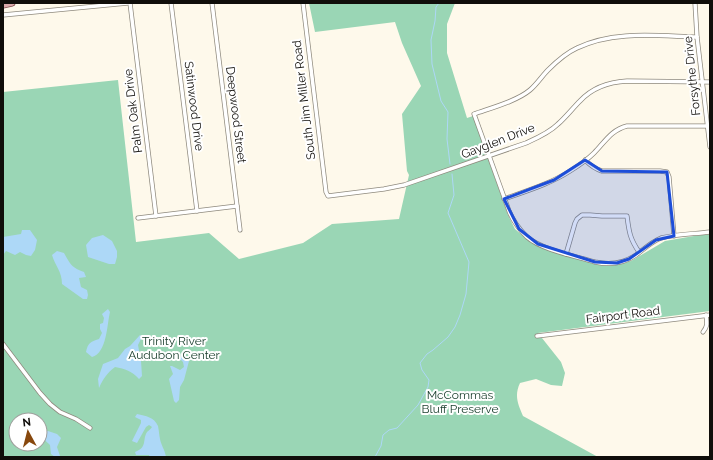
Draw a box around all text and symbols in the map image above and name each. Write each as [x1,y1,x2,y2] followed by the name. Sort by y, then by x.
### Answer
[681,36,703,116] street label: Forsythe Drive
[290,39,318,161] street label: South Jim Miller Road
[182,60,206,152] street label: Satinwood Drive
[223,66,249,164] street label: Deepwood Street
[121,68,145,154] street label: Palm Oak Drive
[459,121,537,161] street label: Gayglen Drive
[585,304,661,326] street label: Fairport Road
[128,334,221,362] park label: Trinity River Audubon Center
[422,388,498,416] park label: McCommas Bluff Preserve
[8,412,48,452] north arrow
[22,416,32,430] text: N

